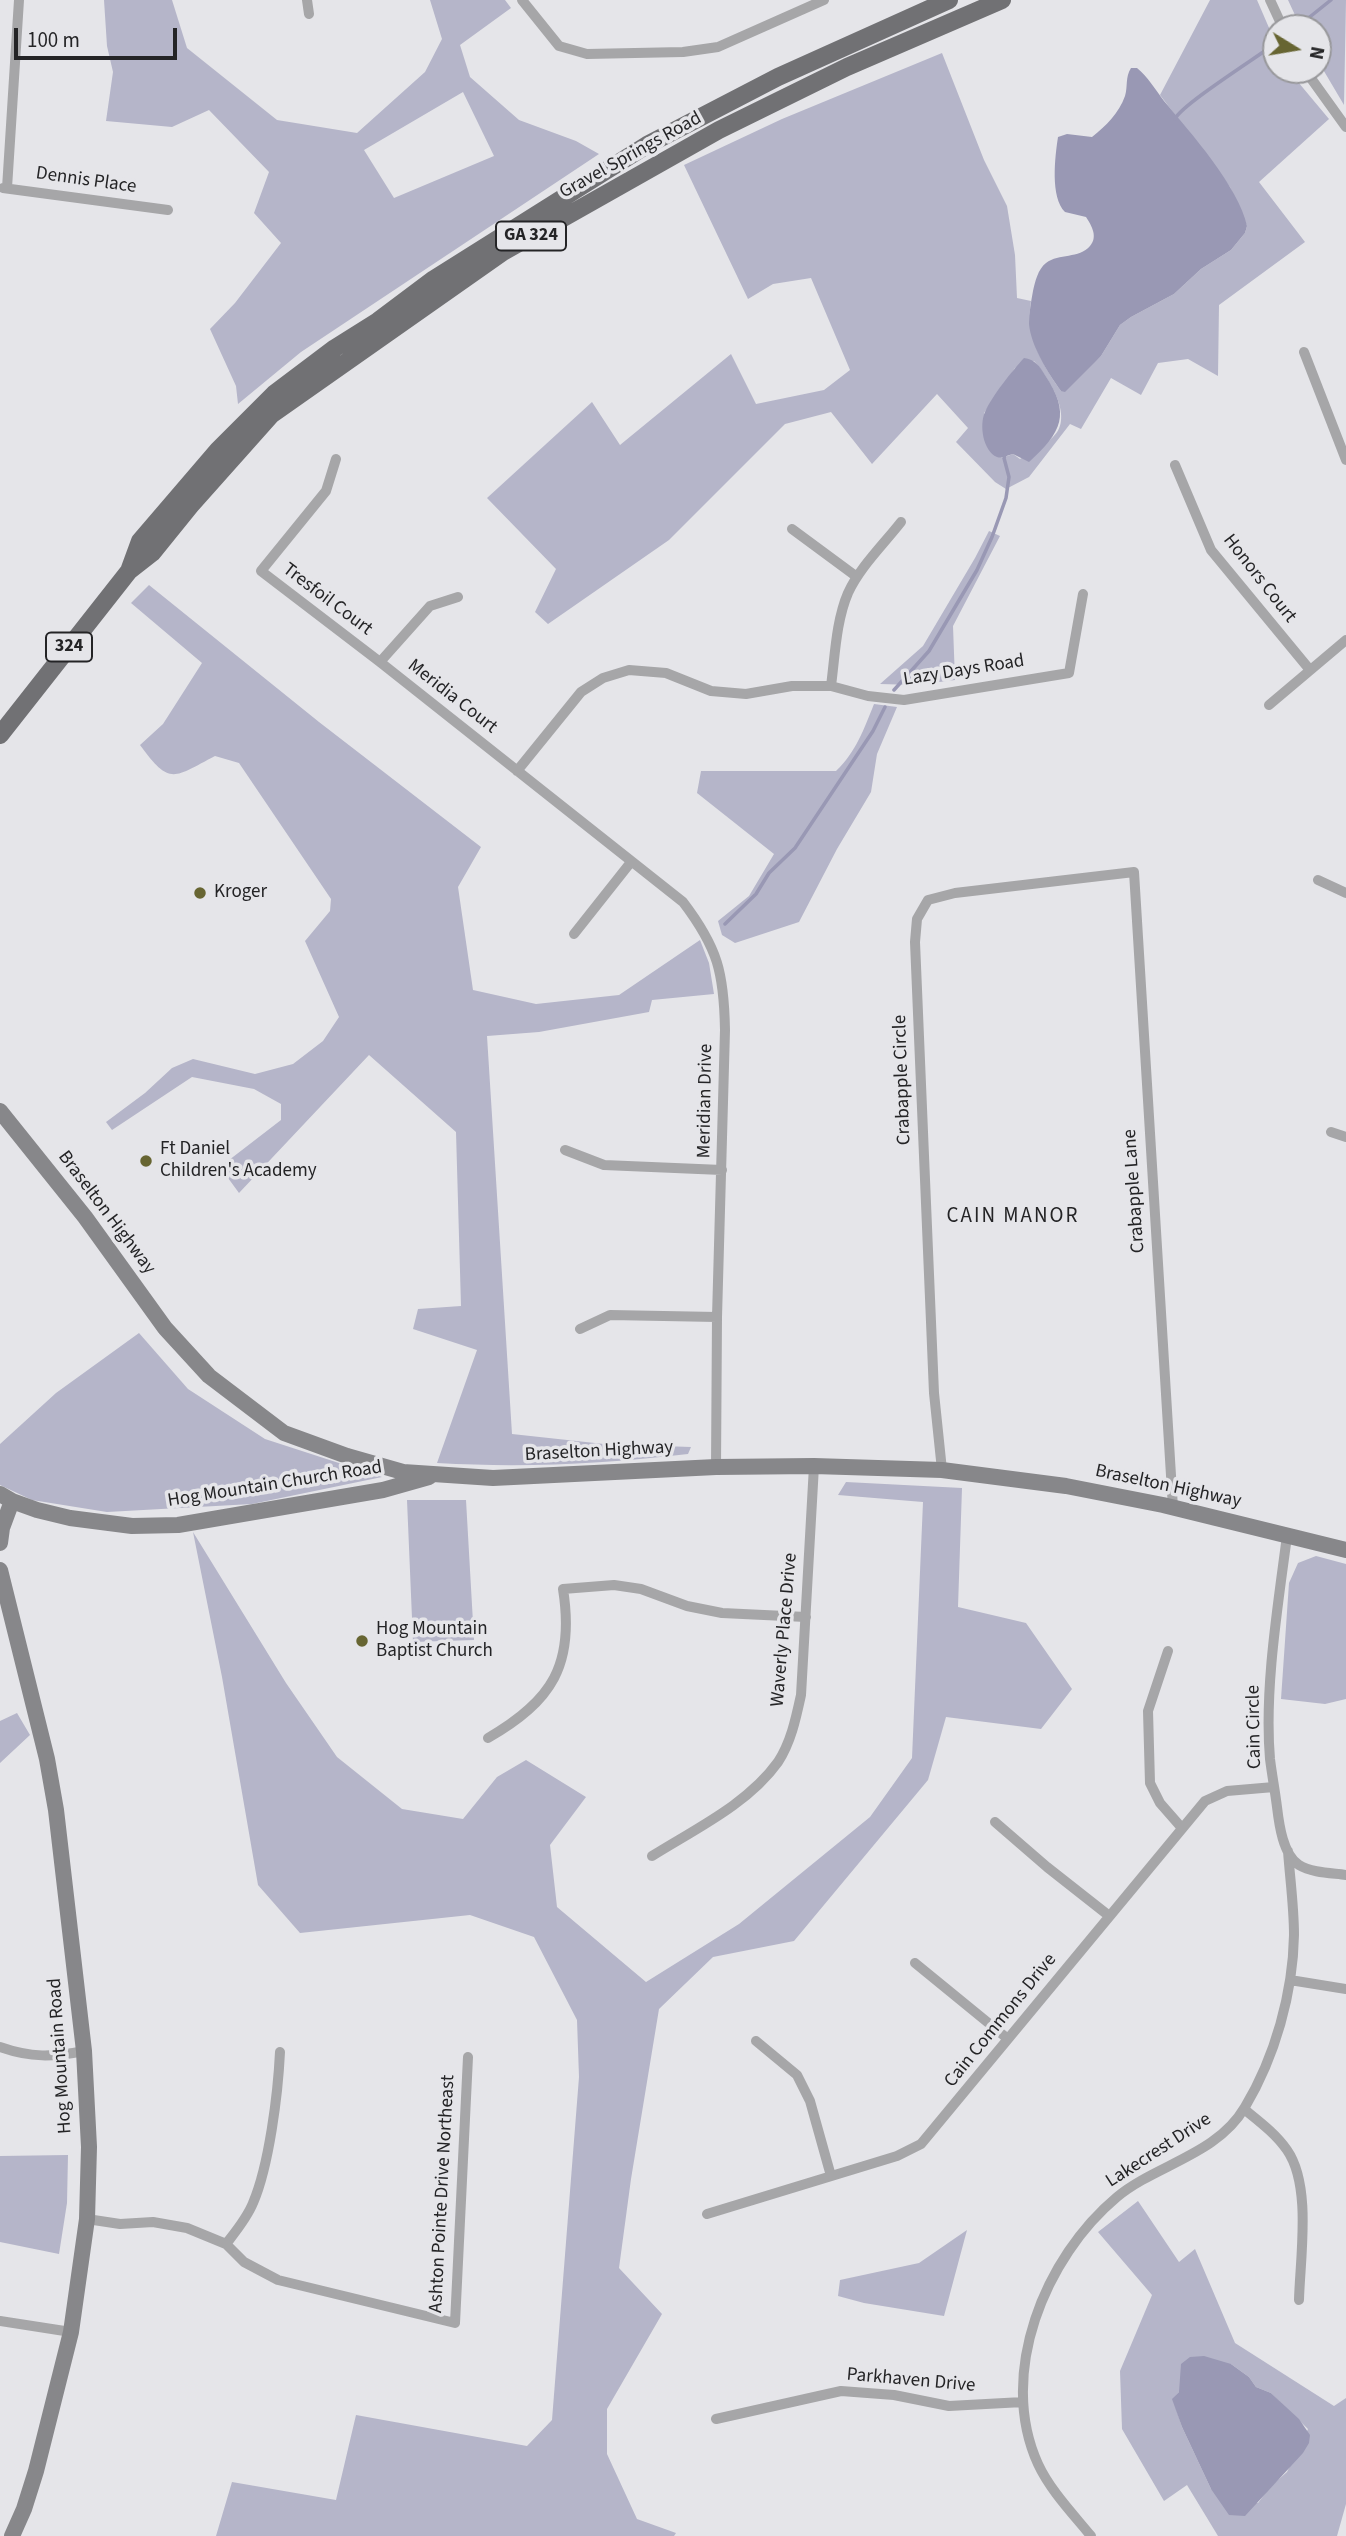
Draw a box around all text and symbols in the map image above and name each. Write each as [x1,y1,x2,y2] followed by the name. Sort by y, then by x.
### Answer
[18,14,180,58] scale bar
[1262,14,1332,84] north arrow
[27,25,80,55] text: 100 m
[1302,44,1331,61] text: N
[556,108,706,204] street label: Gravel Springs Road
[34,163,138,199] street label: Dennis Place
[496,222,566,250] road number: GA 324
[1217,530,1301,628] street label: Honors Court
[278,559,376,641] street label: Tresfoil Court
[46,632,92,662] road number: 324
[902,650,1026,692] street label: Lazy Days Road
[403,655,501,739] street label: Meridia Court
[214,882,267,904] place label: Kroger
[192,885,208,901] marker: Kroger
[889,1014,917,1146] street label: Crabapple Circle
[694,1043,718,1159] street label: Meridian Drive
[1119,1128,1151,1254] street label: Crabapple Lane
[160,1139,317,1183] place label: Ft Daniel Children's Academy
[52,1147,160,1279] street label: Braselton Highway
[138,1153,154,1169] marker: Ft Daniel Children's Academy
[948,1204,1078,1230] district label: CAIN MANOR
[524,1437,674,1467] street label: Braselton Highway
[166,1457,384,1513] street label: Hog Mountain Church Road
[1093,1460,1243,1514] street label: Braselton Highway
[767,1552,803,1708] street label: Waverly Place Drive
[376,1619,493,1663] place label: Hog Mountain Baptist Church
[354,1633,370,1649] marker: Hog Mountain Baptist Church
[1243,1685,1267,1769] street label: Cain Circle
[940,1949,1062,2093] street label: Cain Commons Drive
[44,1977,78,2135] street label: Hog Mountain Road
[425,2074,461,2314] street label: Ashton Pointe Drive Northeast
[1102,2109,1216,2193] street label: Lakecrest Drive
[846,2364,976,2398] street label: Parkhaven Drive

